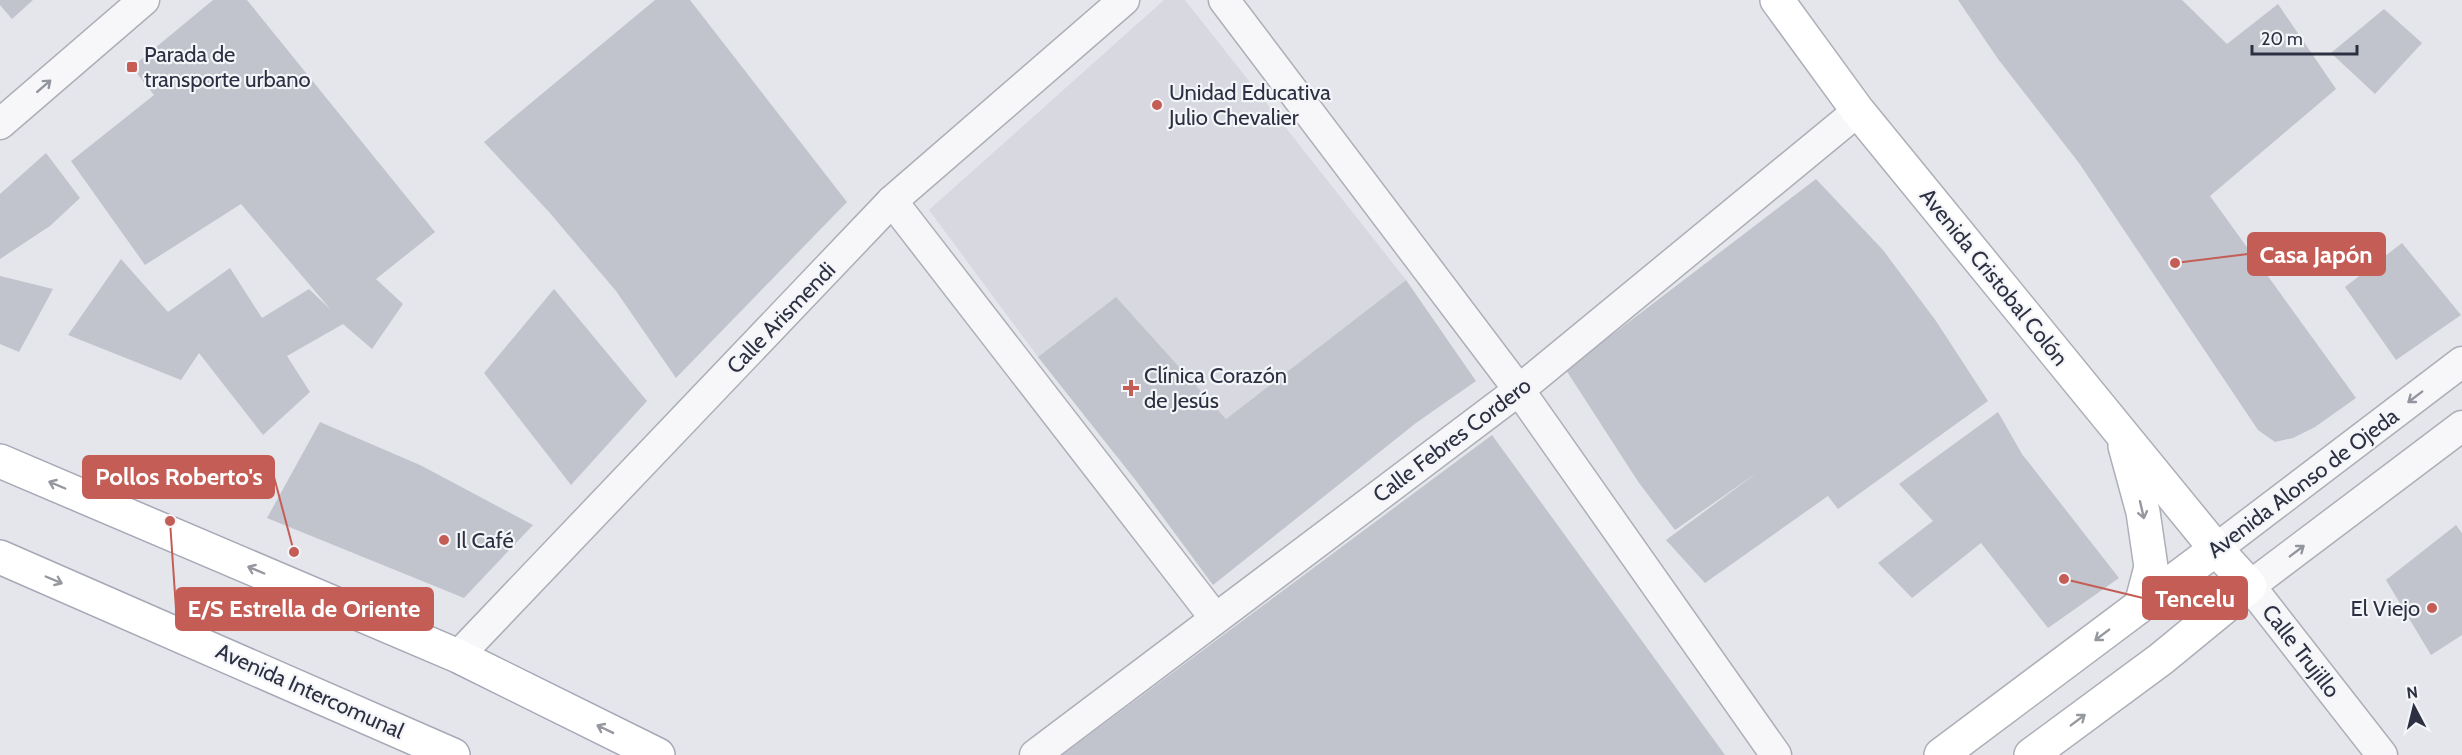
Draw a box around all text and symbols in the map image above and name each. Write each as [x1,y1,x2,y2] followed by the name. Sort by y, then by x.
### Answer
[2252,18,2357,56] scale bar
[2261,28,2303,50] text: 20 m
[144,41,311,93] place label: Parada de transporte urbano
[125,60,139,74] marker: Parada de transporte urbano
[36,79,51,93] one-way arrow
[1168,79,1331,131] place label: Unidad Educativa Julio Chevalier
[1150,98,1164,112] marker: Unidad Educativa Julio Chevalier
[1914,183,2074,371] street label: Avenida Cristobal Colón
[2248,233,2385,275] callout: Casa Japón
[2259,240,2373,269] text: Casa Japón
[721,257,841,379] street label: Calle Arismendi
[1144,362,1287,414] place label: Clínica Corazón de Jesús
[1368,372,1536,508] street label: Calle Febres Cordero
[1122,379,1140,397] marker: Clínica Corazón de Jesús
[2408,391,2424,403] one-way arrow
[2202,402,2404,564] street label: Avenida Alonso de Ojeda
[83,456,274,498] callout: Pollos Roberto's
[95,462,263,491] text: Pollos Roberto's
[48,479,66,490] one-way arrow
[2136,500,2148,519] one-way arrow
[456,527,514,554] place label: Il Café
[437,533,451,547] marker: Il Café
[2288,544,2304,557] one-way arrow
[247,564,265,575] one-way arrow
[44,575,62,586] one-way arrow
[2143,577,2247,619] callout: Tencelu
[2155,584,2235,613] text: Tencelu
[176,588,433,630] callout: E/S Estrella de Oriente
[188,594,420,623] text: E/S Estrella de Oriente
[2351,595,2420,622] place label: El Viejo
[2256,599,2346,703] street label: Calle Trujillo
[2425,601,2439,615] marker: El Viejo
[2094,628,2110,641] one-way arrow
[212,637,409,745] street label: Avenida Intercomunal
[2384,677,2444,737] north arrow
[2405,682,2419,703] text: N
[2070,714,2086,726] one-way arrow
[597,723,615,734] one-way arrow

